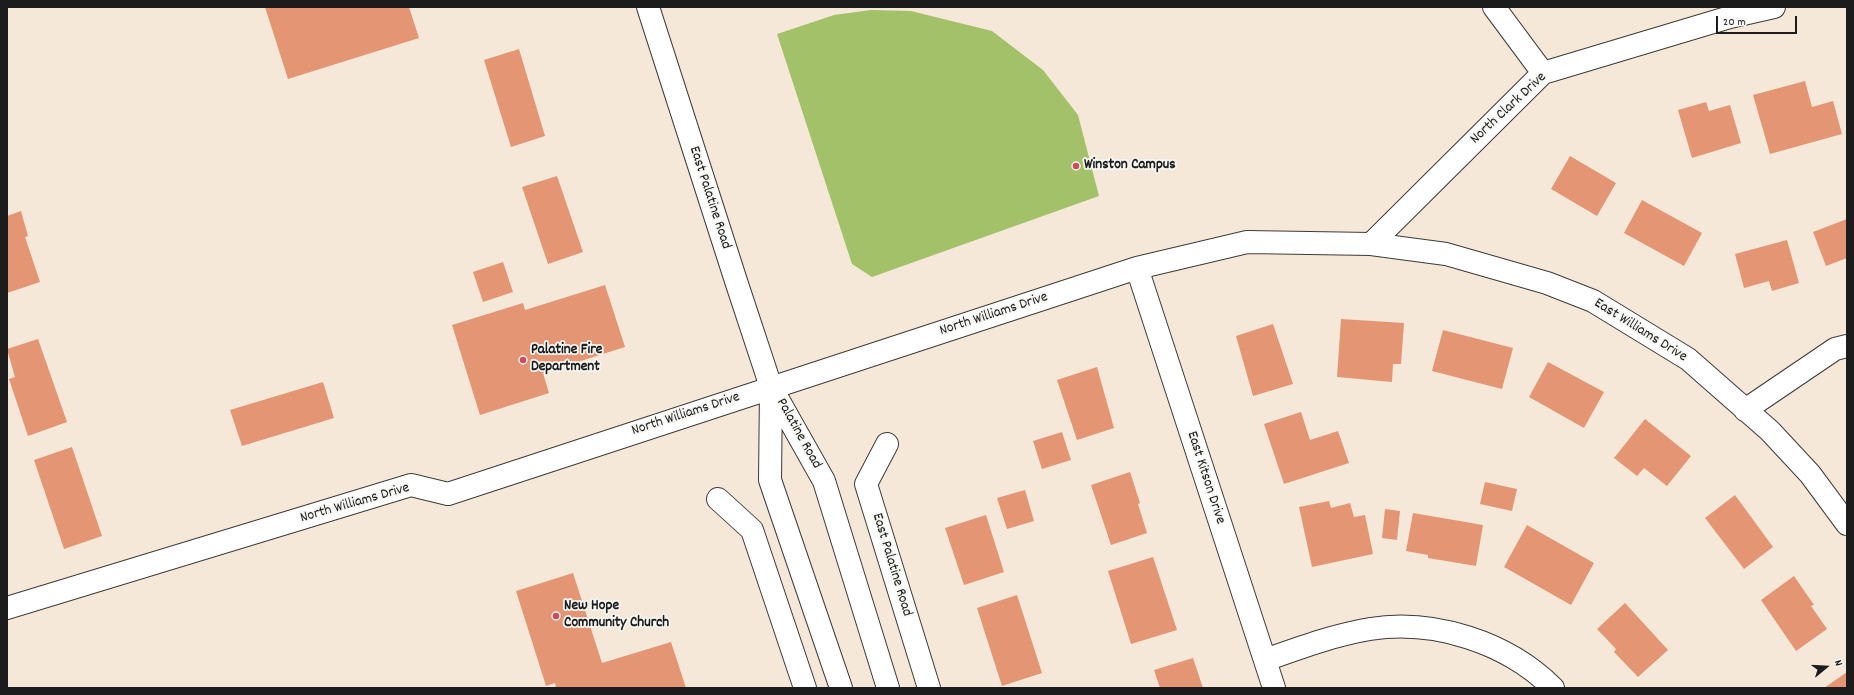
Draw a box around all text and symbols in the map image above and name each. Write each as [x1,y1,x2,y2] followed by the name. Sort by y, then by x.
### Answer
[1718,8,1799,34] scale bar
[1723,14,1746,31] text: 20 m
[1467,69,1551,149] street label: North Clark Drive
[684,144,734,252] street label: East Palatine Road
[1084,157,1176,175] place label: Winston Campus
[1071,161,1081,171] marker: Winston Campus
[938,289,1050,341] street label: North Williams Drive
[1590,295,1690,367] street label: East Williams Drive
[531,342,602,377] place label: Palatine Fire Department
[518,355,528,365] marker: Palatine Fire Department
[630,389,742,441] street label: North Williams Drive
[771,396,825,472] street label: Palatine Road
[1182,429,1228,527] street label: East Kitson Drive
[298,480,412,528] street label: North Williams Drive
[867,511,915,619] street label: East Palatine Road
[564,598,669,633] place label: New Hope Community Church
[551,611,561,621] marker: New Hope Community Church
[1806,647,1846,687] north arrow
[1829,658,1846,668] text: N

